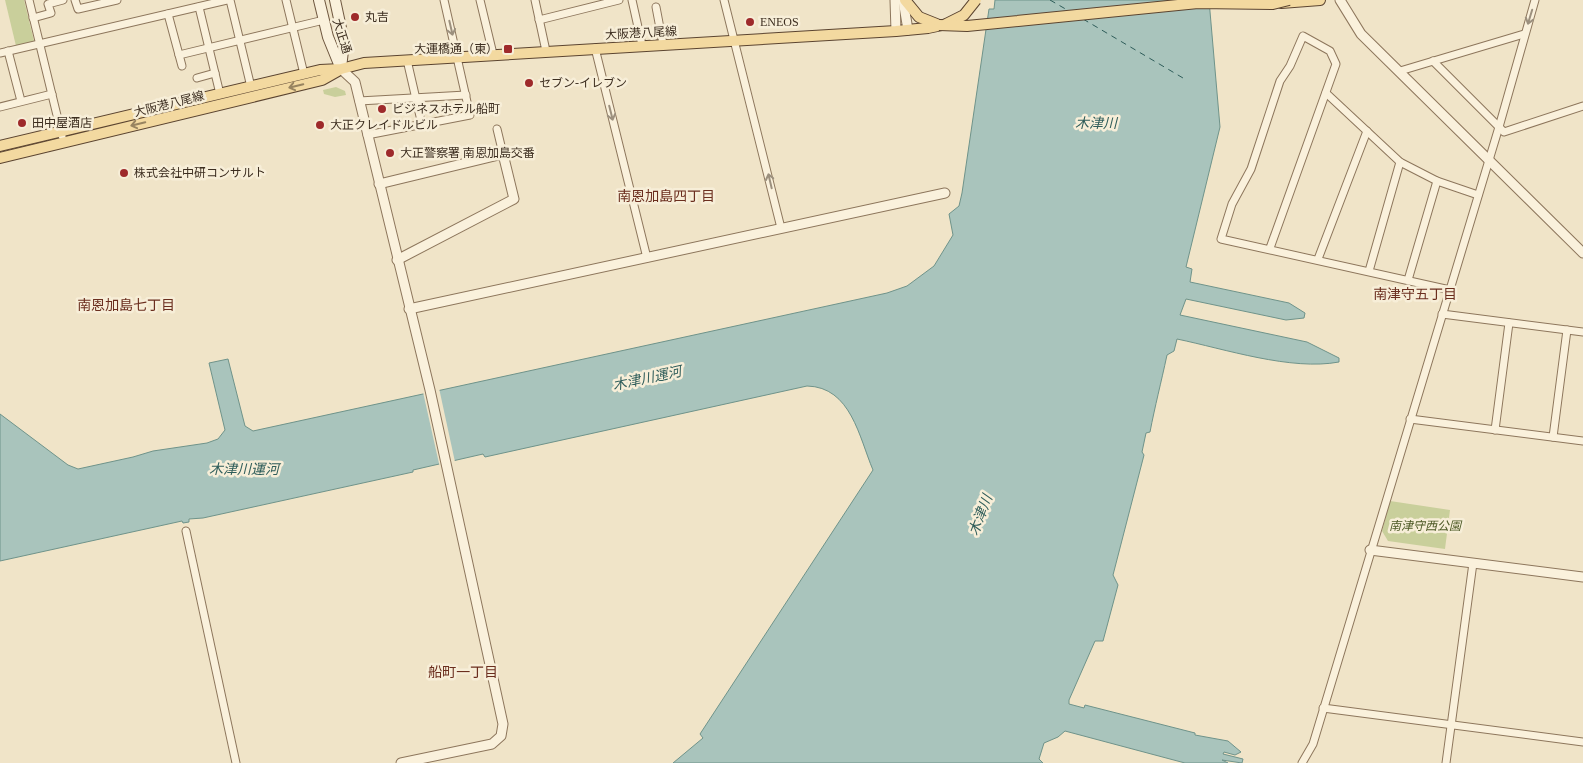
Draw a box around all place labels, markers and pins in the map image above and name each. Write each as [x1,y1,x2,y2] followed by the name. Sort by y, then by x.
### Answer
[365,10,389,24] place label: 丸吉
[349,11,361,23] marker: 丸吉
[760,15,799,29] place label: ENEOS
[744,16,756,28] marker: ENEOS
[414,42,498,56] place label: 大運橋通（東）
[502,43,514,55] marker: 大運橋通（東）
[539,76,627,90] place label: セブン-イレブン
[523,77,535,89] marker: セブン-イレブン
[392,102,500,116] place label: ビジネスホテル船町
[376,103,388,115] marker: ビジネスホテル船町
[32,116,92,130] place label: 田中屋酒店
[16,117,28,129] marker: 田中屋酒店
[330,118,438,132] place label: 大正クレイドルビル
[314,119,326,131] marker: 大正クレイドルビル
[400,146,535,160] place label: 大正警察署 南恩加島交番
[384,147,396,159] marker: 大正警察署 南恩加島交番
[134,166,266,180] place label: 株式会社中研コンサルト
[118,167,130,179] marker: 株式会社中研コンサルト

